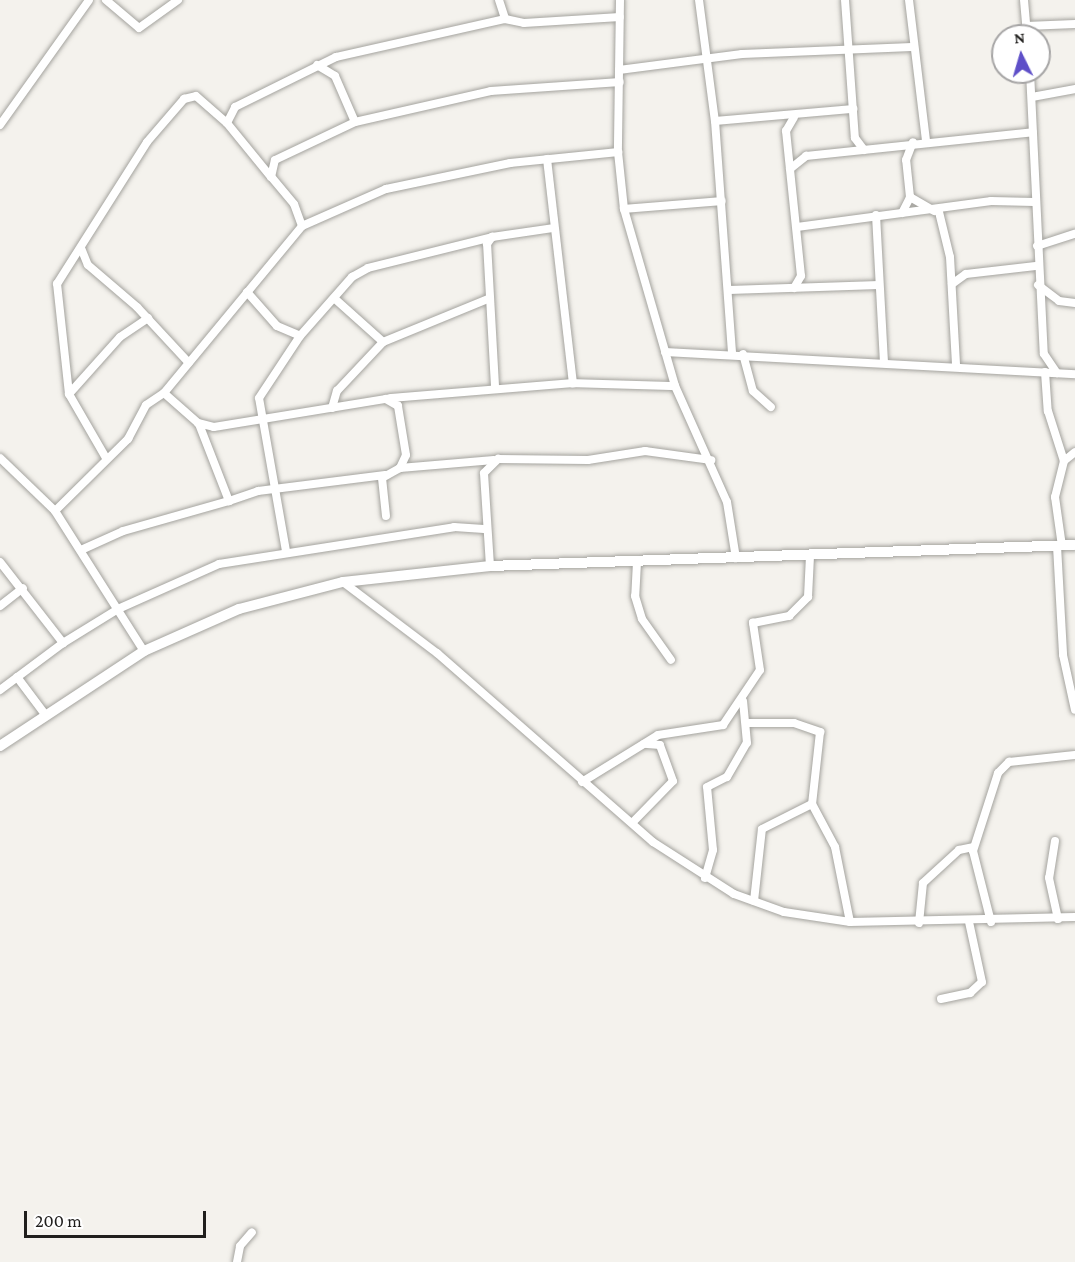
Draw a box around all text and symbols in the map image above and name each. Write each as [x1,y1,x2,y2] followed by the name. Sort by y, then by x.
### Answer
[991,24,1051,84] north arrow
[1013,29,1026,47] text: N
[27,1199,208,1237] scale bar
[35,1211,82,1231] text: 200 m

